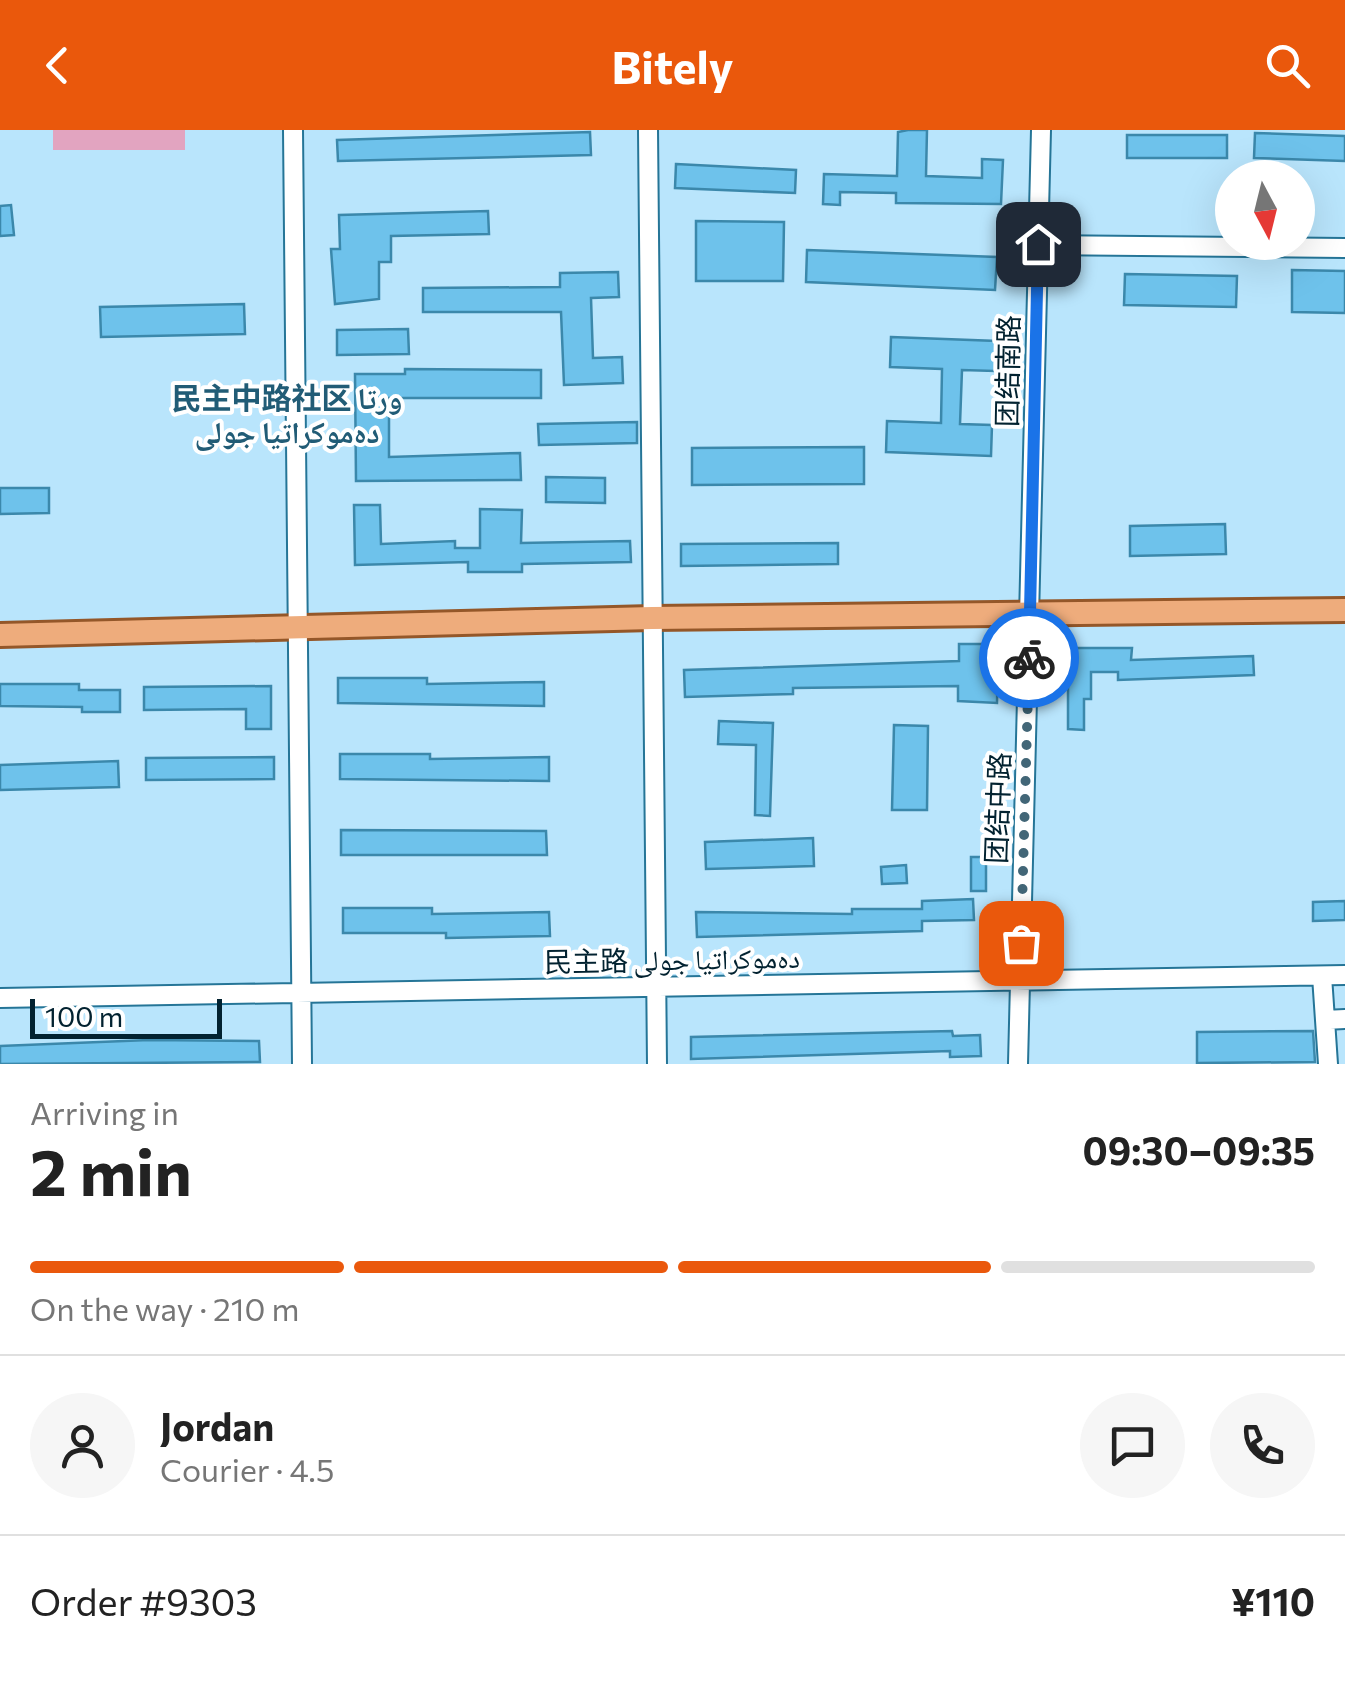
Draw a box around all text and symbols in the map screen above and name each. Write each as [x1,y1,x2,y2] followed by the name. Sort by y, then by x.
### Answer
[30,38,85,93] icon: back
[612,38,733,93] text: Bitely
[1260,38,1315,93] icon: search
[1215,160,1315,260] north arrow
[1215,160,1315,260] map controls
[996,202,1081,287] pin
[1011,217,1066,272] icon: home
[989,315,1025,427] street label: 团结南路
[172,378,402,451] district label: 民主中路社区 ورتا دەموكراتيا جولى
[979,608,1079,708] courier
[1002,631,1057,686] icon: bike
[978,751,1016,865] street label: 团结中路
[979,901,1064,986] pin
[994,916,1049,971] icon: bag
[544,940,800,980] street label: 民主路 دەموكراتيا جولى
[30,994,222,1038] scale bar
[45,999,123,1033] text: 100 m
[30,1092,179,1132] text: Arriving in
[1083,1126,1315,1173] text: 09:30–09:35
[30,1130,192,1209] text: 2 min
[30,1288,299,1328] text: On the way · 210 m
[30,1393,135,1498] button: person
[1080,1393,1185,1498] button: chat
[1210,1393,1315,1498] button: phone
[160,1402,274,1449] text: Jordan
[160,1449,334,1489] text: Courier · 4.5
[30,1577,257,1624] text: Order #9303
[1231,1577,1315,1624] text: ¥110

